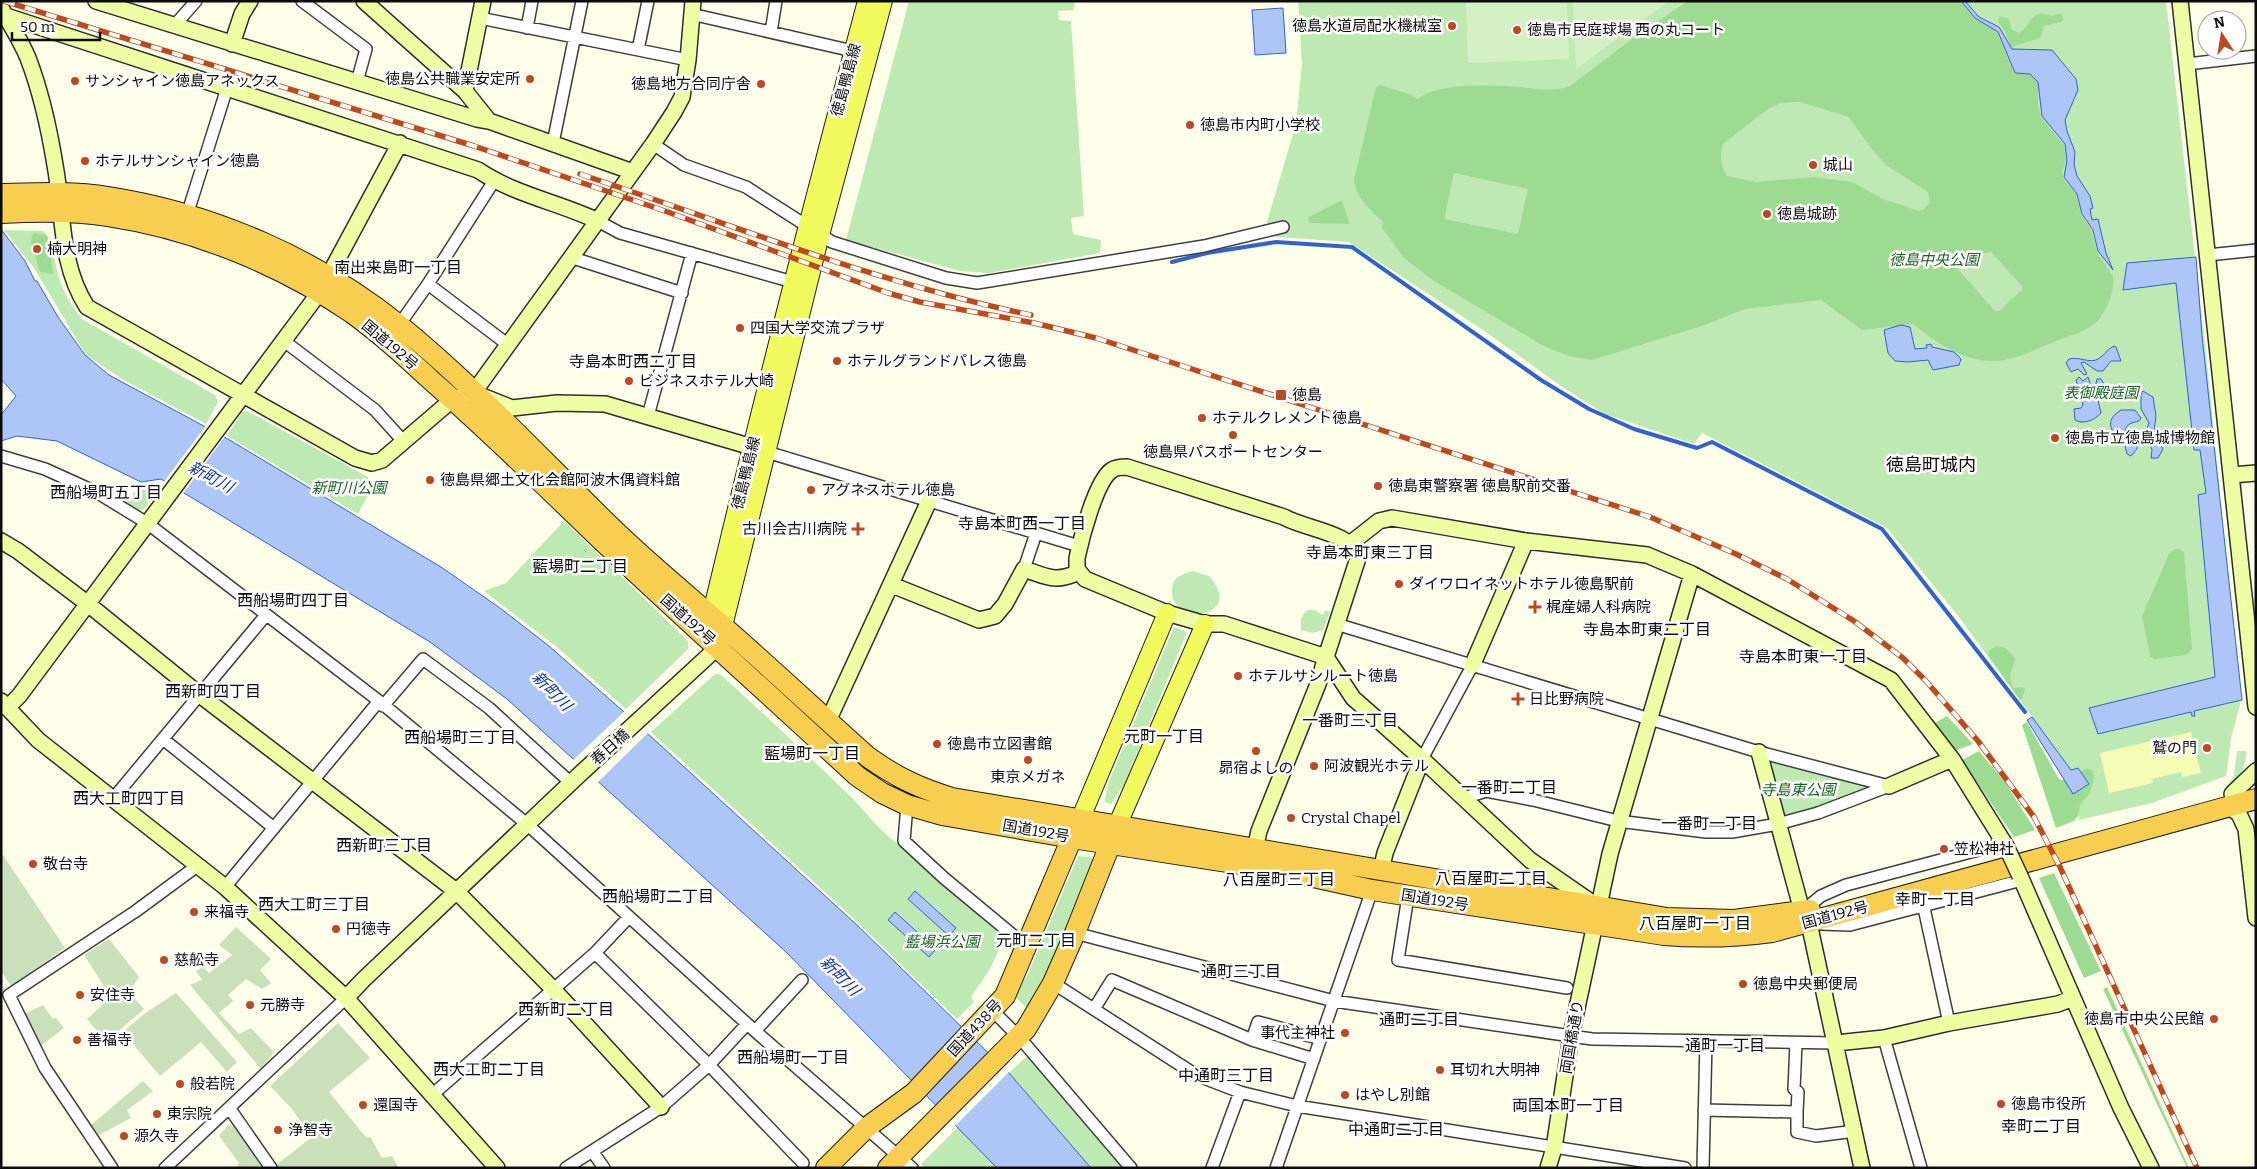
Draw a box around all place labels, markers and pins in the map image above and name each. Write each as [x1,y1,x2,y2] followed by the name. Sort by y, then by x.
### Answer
[1292,17,1442,35] place label: 徳島水道局配水機械室
[1446,20,1458,32] marker: 徳島水道局配水機械室
[1527,21,1725,39] place label: 徳島市民庭球場 西の丸コート
[1511,24,1523,36] marker: 徳島市民庭球場 西の丸コート
[385,70,520,88] place label: 徳島公共職業安定所
[85,72,280,90] place label: サンシャイン徳島アネックス
[524,73,536,85] marker: 徳島公共職業安定所
[69,75,81,87] marker: サンシャイン徳島アネックス
[631,75,751,93] place label: 徳島地方合同庁舎
[755,78,767,90] marker: 徳島地方合同庁舎
[1200,116,1320,134] place label: 徳島市内町小学校
[1184,119,1196,131] marker: 徳島市内町小学校
[95,152,260,170] place label: ホテルサンシャイン徳島
[79,155,91,167] marker: ホテルサンシャイン徳島
[1823,156,1853,174] place label: 城山
[1807,159,1819,171] marker: 城山
[1777,205,1837,223] place label: 徳島城跡
[1761,208,1773,220] marker: 徳島城跡
[47,240,107,258] place label: 楠大明神
[31,243,43,255] marker: 楠大明神
[750,319,885,337] place label: 四国大学交流プラザ
[734,322,746,334] marker: 四国大学交流プラザ
[847,352,1027,370] place label: ホテルグランドパレス徳島
[831,355,843,367] marker: ホテルグランドパレス徳島
[639,372,774,390] place label: ビジネスホテル大崎
[623,375,635,387] marker: ビジネスホテル大崎
[1292,386,1322,404] place label: 徳島
[1274,388,1288,402] marker: 徳島
[1212,409,1362,427] place label: ホテルクレメント徳島
[1196,412,1208,424] marker: ホテルクレメント徳島
[1227,429,1239,441] marker: 徳島県パスポートセンター
[2065,429,2215,447] place label: 徳島市立徳島城博物館
[2049,432,2061,444] marker: 徳島市立徳島城博物館
[1143,443,1323,461] place label: 徳島県パスポートセンター
[440,471,680,489] place label: 徳島県郷土文化会館阿波木偶資料館
[424,474,436,486] marker: 徳島県郷土文化会館阿波木偶資料館
[1388,477,1571,495] place label: 徳島東警察署 徳島駅前交番
[1372,480,1384,492] marker: 徳島東警察署 徳島駅前交番
[821,481,955,499] place label: アグネスホテル徳島
[805,484,817,496] marker: アグネスホテル徳島
[742,520,847,538] place label: 古川会古川病院
[851,522,865,536] marker: 古川会古川病院
[1409,575,1634,593] place label: ダイワロイネットホテル徳島駅前
[1393,578,1405,590] marker: ダイワロイネットホテル徳島駅前
[1546,598,1651,616] place label: 梶産婦人科病院
[1528,600,1542,614] marker: 梶産婦人科病院
[1248,667,1398,685] place label: ホテルサンルート徳島
[1232,670,1244,682] marker: ホテルサンルート徳島
[1529,690,1604,708] place label: 日比野病院
[1511,692,1525,706] marker: 日比野病院
[947,735,1052,753] place label: 徳島市立図書館
[931,738,943,750] marker: 徳島市立図書館
[2152,739,2197,757] place label: 鷲の門
[2201,742,2213,754] marker: 鷲の門
[1250,745,1262,757] marker: 昴宿よしの
[1022,754,1034,766] marker: 東京メガネ
[1324,757,1429,775] place label: 阿波観光ホテル
[1218,759,1294,777] place label: 昴宿よしの
[1308,760,1320,772] marker: 阿波観光ホテル
[990,768,1066,786] place label: 東京メガネ
[1301,809,1401,827] place label: Crystal Chapel
[1285,812,1297,824] marker: Crystal Chapel
[1954,840,2014,858] place label: 笠松神社
[1938,843,1950,855] marker: 笠松神社
[43,855,88,873] place label: 敬台寺
[27,858,39,870] marker: 敬台寺
[204,903,249,921] place label: 来福寺
[188,906,200,918] marker: 来福寺
[346,920,391,938] place label: 円徳寺
[330,923,342,935] marker: 円徳寺
[174,951,219,969] place label: 慈舩寺
[158,954,170,966] marker: 慈舩寺
[1753,975,1858,993] place label: 徳島中央郵便局
[1737,978,1749,990] marker: 徳島中央郵便局
[90,986,135,1004] place label: 安住寺
[74,989,86,1001] marker: 安住寺
[260,996,305,1014] place label: 元勝寺
[244,999,256,1011] marker: 元勝寺
[2084,1010,2204,1028] place label: 徳島市中央公民館
[2208,1013,2220,1025] marker: 徳島市中央公民館
[1260,1024,1335,1042] place label: 事代主神社
[1339,1027,1351,1039] marker: 事代主神社
[87,1031,132,1049] place label: 善福寺
[71,1034,83,1046] marker: 善福寺
[1450,1061,1540,1079] place label: 耳切れ大明神
[1434,1064,1446,1076] marker: 耳切れ大明神
[190,1075,235,1093] place label: 般若院
[174,1078,186,1090] marker: 般若院
[1355,1086,1430,1104] place label: はやし別館
[1339,1089,1351,1101] marker: はやし別館
[2011,1095,2086,1113] place label: 徳島市役所
[373,1096,418,1114] place label: 還国寺
[1995,1098,2007,1110] marker: 徳島市役所
[357,1099,369,1111] marker: 還国寺
[167,1105,212,1123] place label: 東宗院
[151,1108,163,1120] marker: 東宗院
[288,1121,333,1139] place label: 浄智寺
[272,1124,284,1136] marker: 浄智寺
[134,1127,179,1145] place label: 源久寺
[118,1130,130,1142] marker: 源久寺

